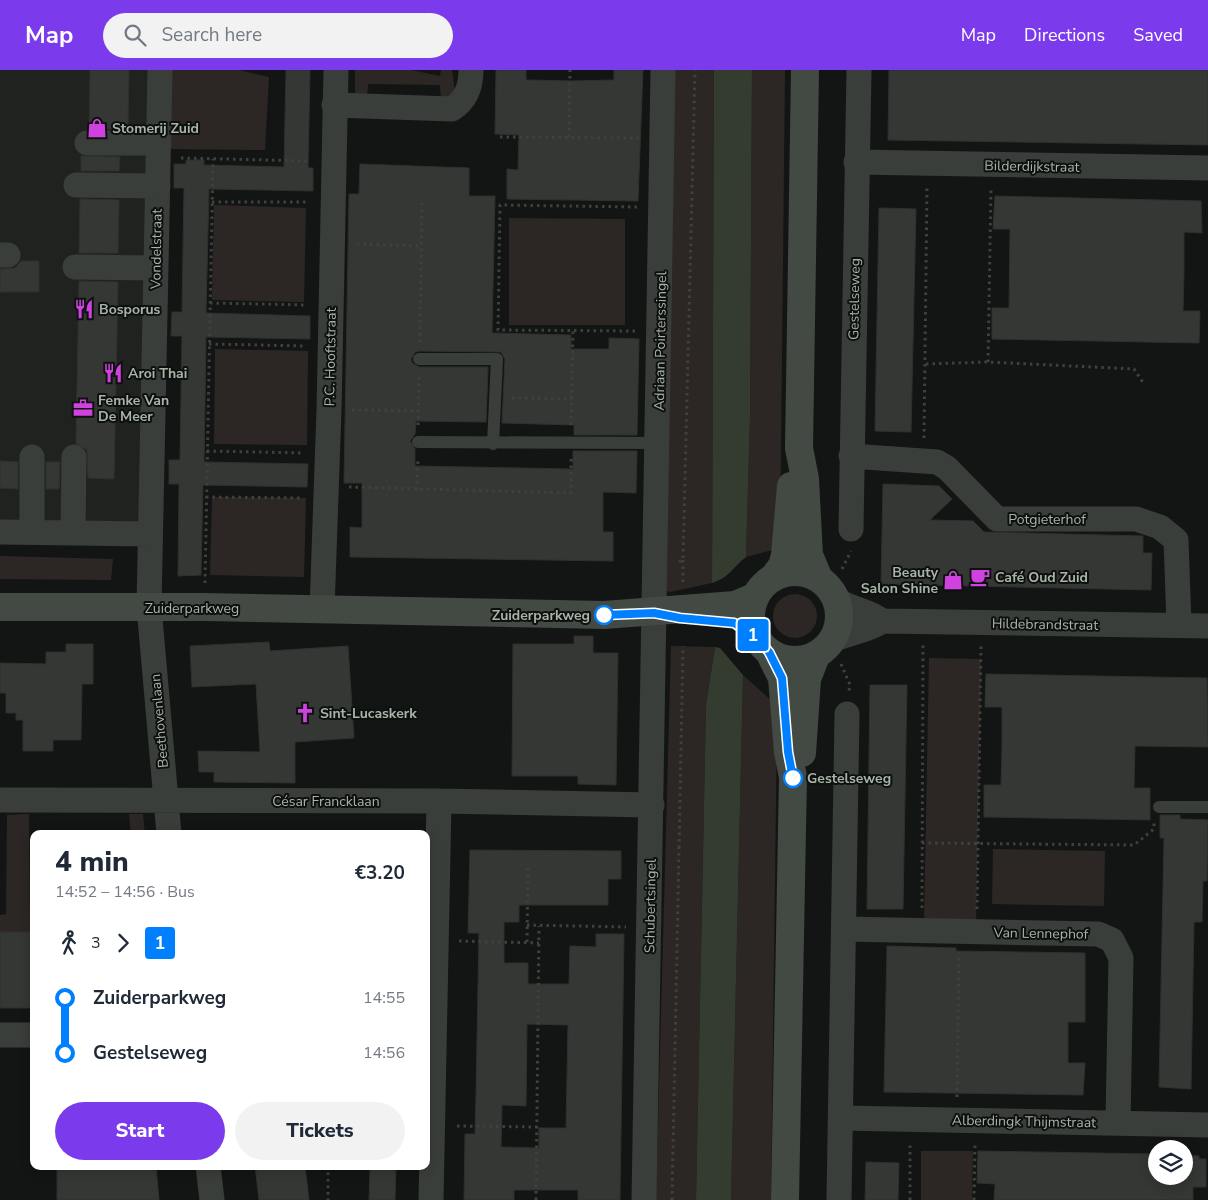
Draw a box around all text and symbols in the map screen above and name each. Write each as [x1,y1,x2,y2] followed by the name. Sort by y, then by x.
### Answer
[103,13,453,58] search box
[25,19,73,51] text: Map
[121,21,149,49] icon: search
[161,22,262,48] text: Search here
[961,23,996,47] text: Map
[1024,23,1105,47] text: Directions
[1133,23,1183,47] text: Saved
[86,117,108,139] shop icon: Stomerij Zuid
[112,119,199,138] place label: Stomerij Zuid
[984,156,1080,177] street label: Bilderdijkstraat
[146,209,167,290] street label: Vondelstraat
[844,258,865,340] street label: Gestelseweg
[650,270,671,411] street label: Adriaan Poirterssingel
[73,298,95,320] restaurant icon: Bosporus
[99,300,161,319] place label: Bosporus
[320,307,341,407] street label: P.C. Hooftstraat
[102,362,124,384] restaurant icon: Aroi Thai
[128,364,187,383] place label: Aroi Thai
[98,391,169,426] place label: Femke Van De Meer
[72,397,94,419] office icon: Femke Van De Meer
[1008,510,1086,529] street label: Potgieterhof
[861,563,939,598] place label: Beauty Salon Shine
[969,566,991,588] cafe icon: Café Oud Zuid
[995,568,1088,587] place label: Café Oud Zuid
[942,569,964,591] shop icon: Beauty Salon Shine
[145,599,239,618] street label: Zuiderparkweg
[594,605,614,625] marker: Zuiderparkweg
[492,606,590,625] place label: Zuiderparkweg
[992,614,1098,635] street label: Hildebrandstraat
[737,619,769,651] line badge: 1
[748,623,758,647] text: 1
[146,673,173,769] street label: Beethovenlaan
[294,702,316,724] church icon: Sint-Lucaskerk
[320,704,417,723] place label: Sint-Lucaskerk
[783,768,803,788] marker: Gestelseweg
[807,769,891,788] place label: Gestelseweg
[272,792,380,811] street label: César Francklaan
[55,843,129,881] text: 4 min
[640,858,661,953] street label: Schubertsingel
[355,860,405,886] text: €3.20
[55,881,195,903] text: 14:52 – 14:56 · Bus
[993,923,1089,944] street label: Van Lennephof
[55,929,83,957] icon: walk
[109,929,137,957] icon: forward
[155,931,165,955] text: 1
[91,932,101,954] text: 3
[93,985,226,1011] text: Zuiderparkweg
[363,987,405,1009] text: 14:55
[93,1040,207,1066] text: Gestelseweg
[363,1042,405,1064] text: 14:56
[55,1102,225,1160] button: Start
[235,1102,405,1160] button: Tickets
[952,1111,1096,1132] street label: Alberdingk Thijmstraat
[1148,1140,1193,1185] map controls
[1148,1140,1193,1185] button: layers

